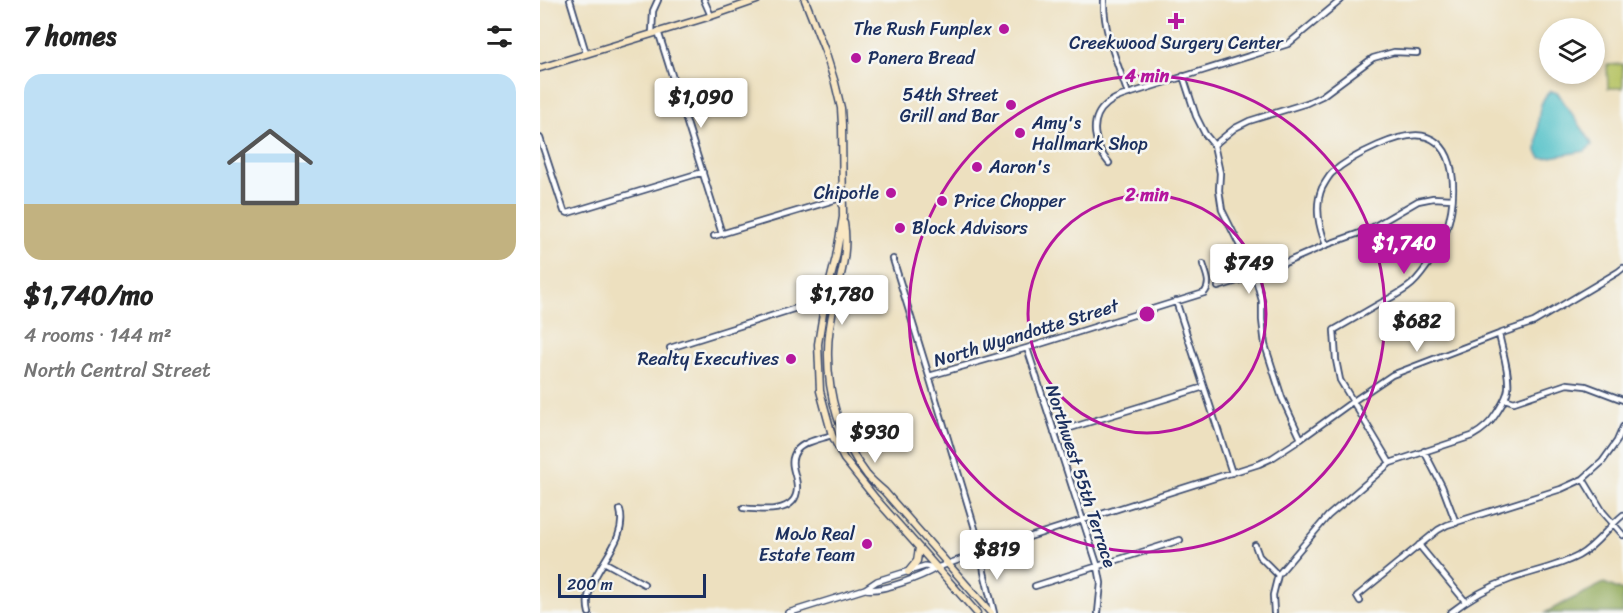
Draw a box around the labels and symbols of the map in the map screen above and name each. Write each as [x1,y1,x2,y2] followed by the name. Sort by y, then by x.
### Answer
[1167,12,1185,30] marker: Creekwood Surgery Center
[853,13,993,45] place label: The Rush Funplex
[997,22,1011,36] marker: The Rush Funplex
[1069,27,1284,59] place label: Creekwood Surgery Center
[868,42,976,74] place label: Panera Bread
[849,51,863,65] marker: Panera Bread
[1124,60,1170,92] text: 4 min
[652,78,750,129] pin: $1,090
[900,79,1001,132] place label: 54th Street Grill and Bar
[1004,98,1018,112] marker: 54th Street Grill and Bar
[1031,107,1148,160] place label: Amy's Hallmark Shop
[1013,126,1027,140] marker: Amy's Hallmark Shop
[988,151,1051,183] place label: Aaron's
[970,160,984,174] marker: Aaron's
[814,177,879,209] place label: Chipotle
[1124,179,1169,211] text: 2 min
[954,185,1067,217] place label: Price Chopper
[884,186,898,200] marker: Chipotle
[935,194,949,208] marker: Price Chopper
[912,212,1028,244] place label: Block Advisors
[893,221,907,235] marker: Block Advisors
[1355,224,1453,275] pin: $1,740
[1213,244,1285,295] pin: $749
[793,275,891,326] pin: $1,780
[929,289,1123,376] street label: North Wyandotte Street
[1381,302,1453,353] pin: $682
[1137,304,1157,324] centre of rings
[638,343,780,375] place label: Realty Executives
[784,352,798,366] marker: Realty Executives
[1036,380,1126,572] street label: Northwest 55th Terrace
[839,413,911,464] pin: $930
[759,518,856,571] place label: MoJo Real Estate Team
[961,530,1033,581] pin: $819
[860,537,874,551] marker: MoJo Real Estate Team
[558,571,706,598] scale bar

